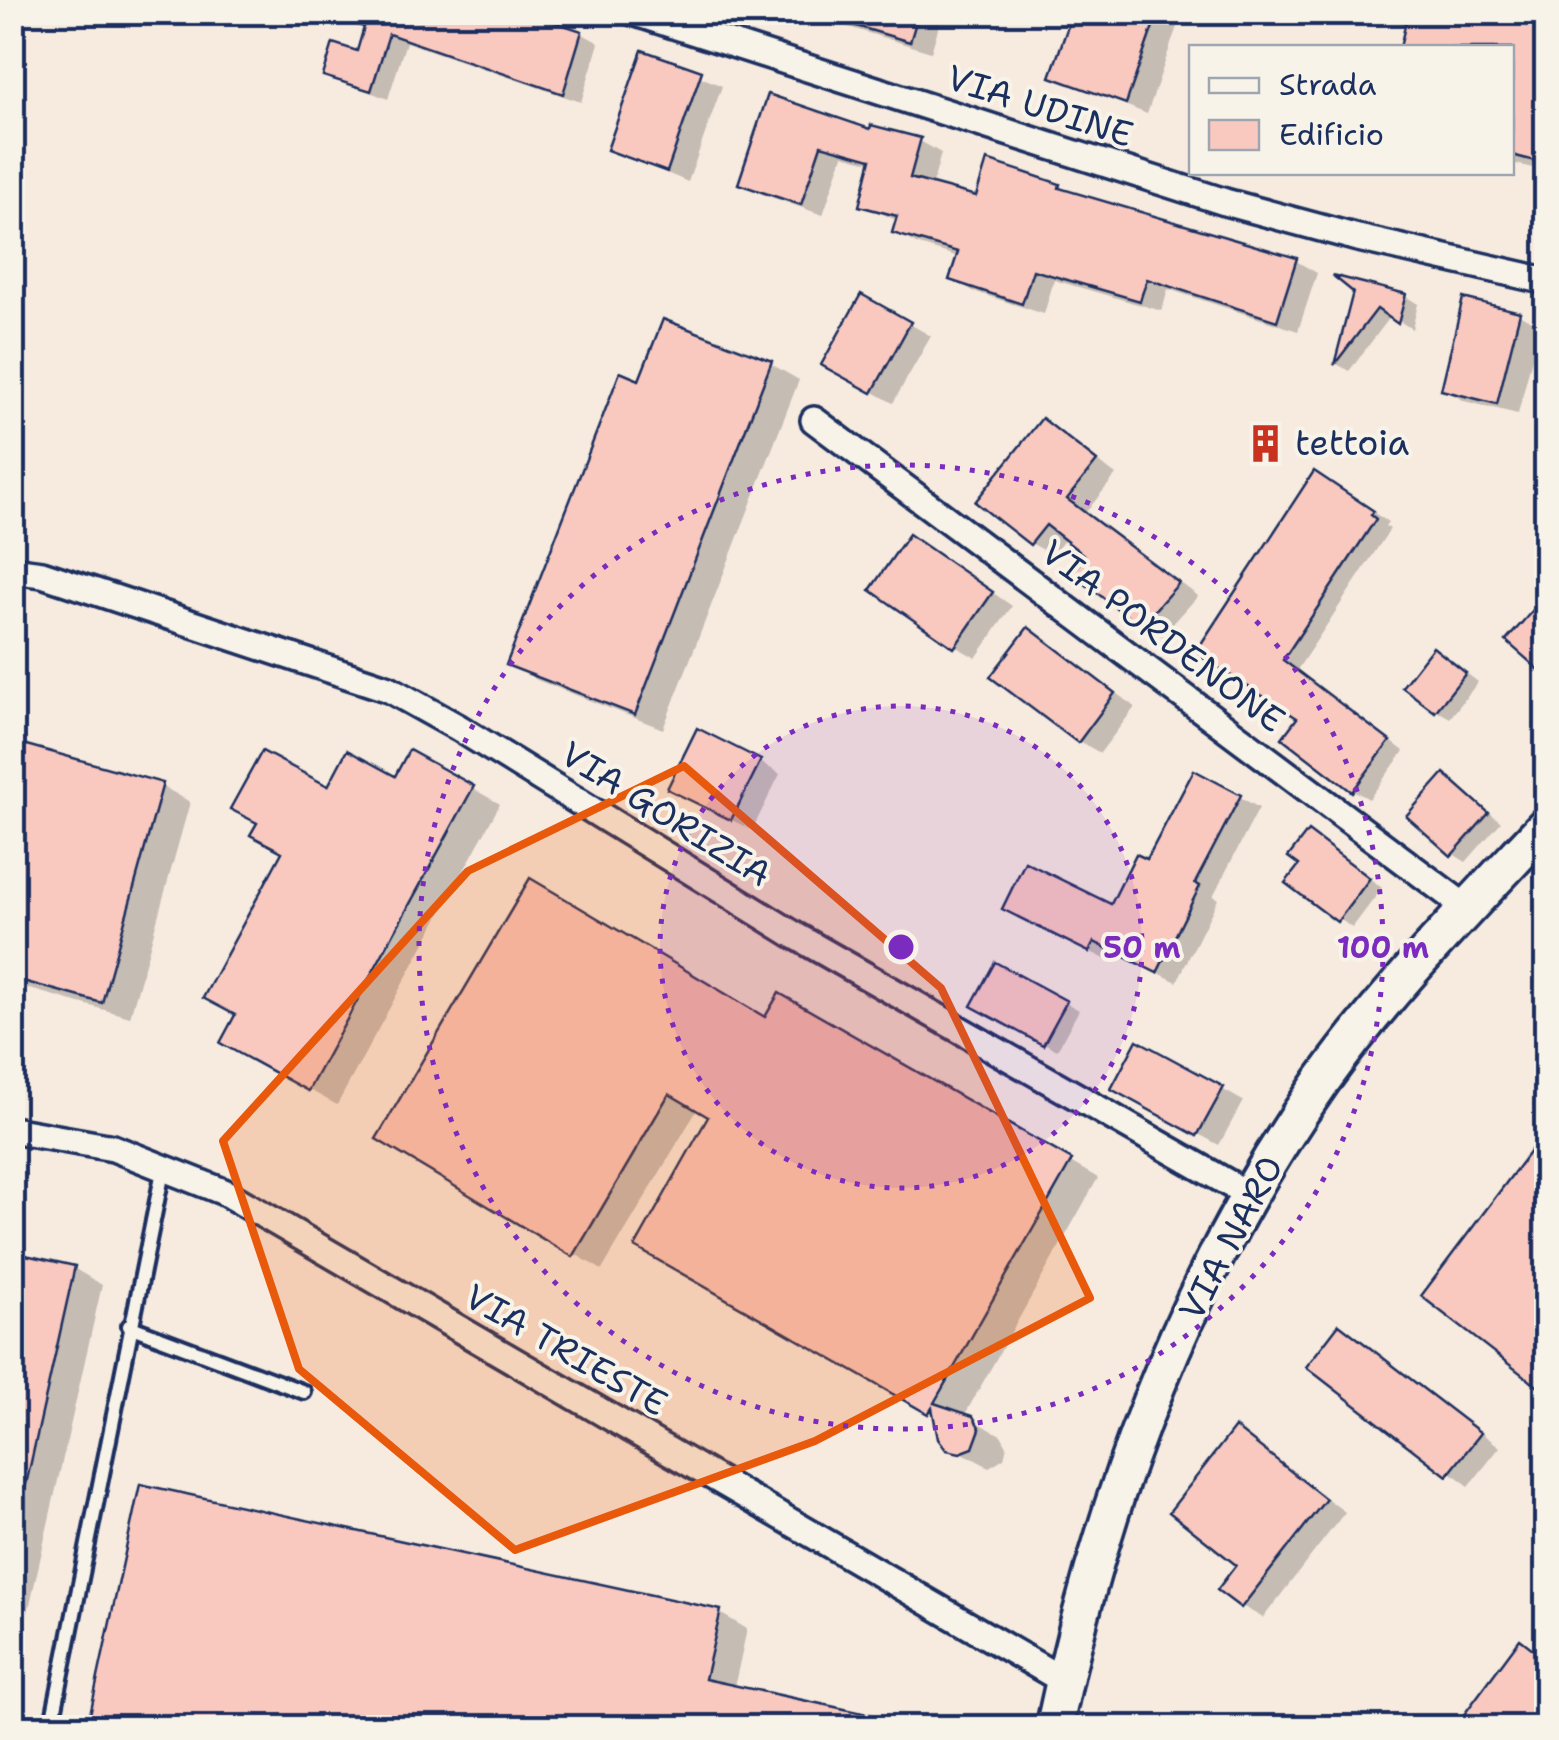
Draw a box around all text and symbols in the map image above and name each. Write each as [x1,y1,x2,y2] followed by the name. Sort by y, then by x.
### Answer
[1189,45,1514,175] legend
[941,53,1139,158] street label: VIA UDINE
[1279,64,1377,105] text: Strada
[1279,114,1384,155] text: Edificio
[1295,419,1410,466] place label: tettoia
[1244,422,1286,464] building icon: tettoia
[1032,529,1295,743] street label: VIA PORDENONE
[552,730,780,897] street label: VIA GORIZIA
[1103,927,1181,968] text: 50 m
[1337,927,1429,968] text: 100 m
[883,929,919,965] centre of rings
[1168,1147,1294,1328] street label: VIA NARO
[456,1273,676,1427] street label: VIA TRIESTE

